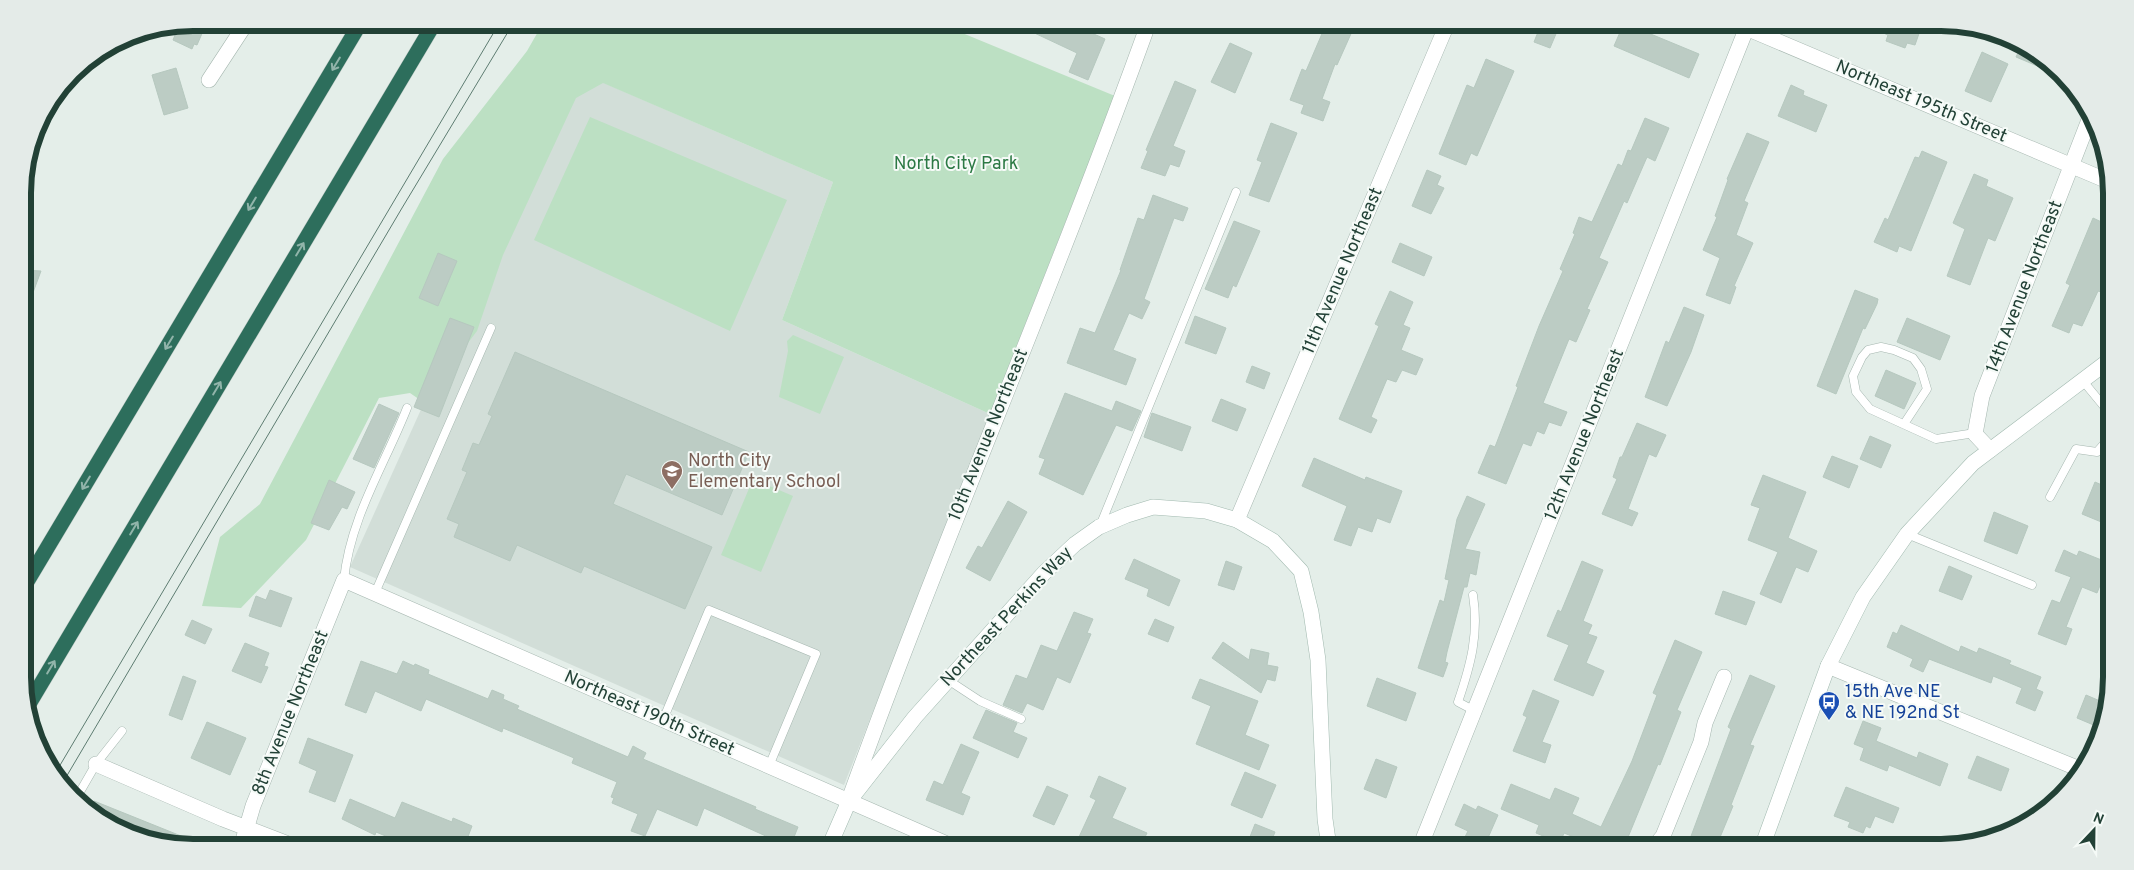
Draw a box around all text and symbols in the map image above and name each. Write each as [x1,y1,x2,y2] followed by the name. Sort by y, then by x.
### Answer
[1832,55,2010,149] street label: Northeast 195th Street
[330,57,340,71] one-way arrow
[894,153,1018,176] park label: North City Park
[1297,184,1389,358] street label: 11th Avenue Northeast
[247,196,257,210] one-way arrow
[1981,197,2069,377] street label: 14th Avenue Northeast
[296,242,306,256] one-way arrow
[164,336,174,350] one-way arrow
[944,346,1034,524] street label: 10th Avenue Northeast
[1540,346,1630,524] street label: 12th Avenue Northeast
[213,382,223,396] one-way arrow
[688,450,841,494] place label: North City Elementary School
[660,459,684,490] school or university icon: North City Elementary School
[80,475,90,489] one-way arrow
[129,521,139,535] one-way arrow
[936,542,1078,692] street label: Northeast Perkins Way
[247,627,335,799] street label: 8th Avenue Northeast
[46,661,56,675] one-way arrow
[560,666,738,762] street label: Northeast 190th Street
[1845,681,1960,725] place label: 15th Ave NE & NE 192nd St
[1817,690,1841,721] bus stop icon: 15th Ave NE & NE 192nd St
[2069,805,2119,855] north arrow
[2090,810,2106,829] text: N

